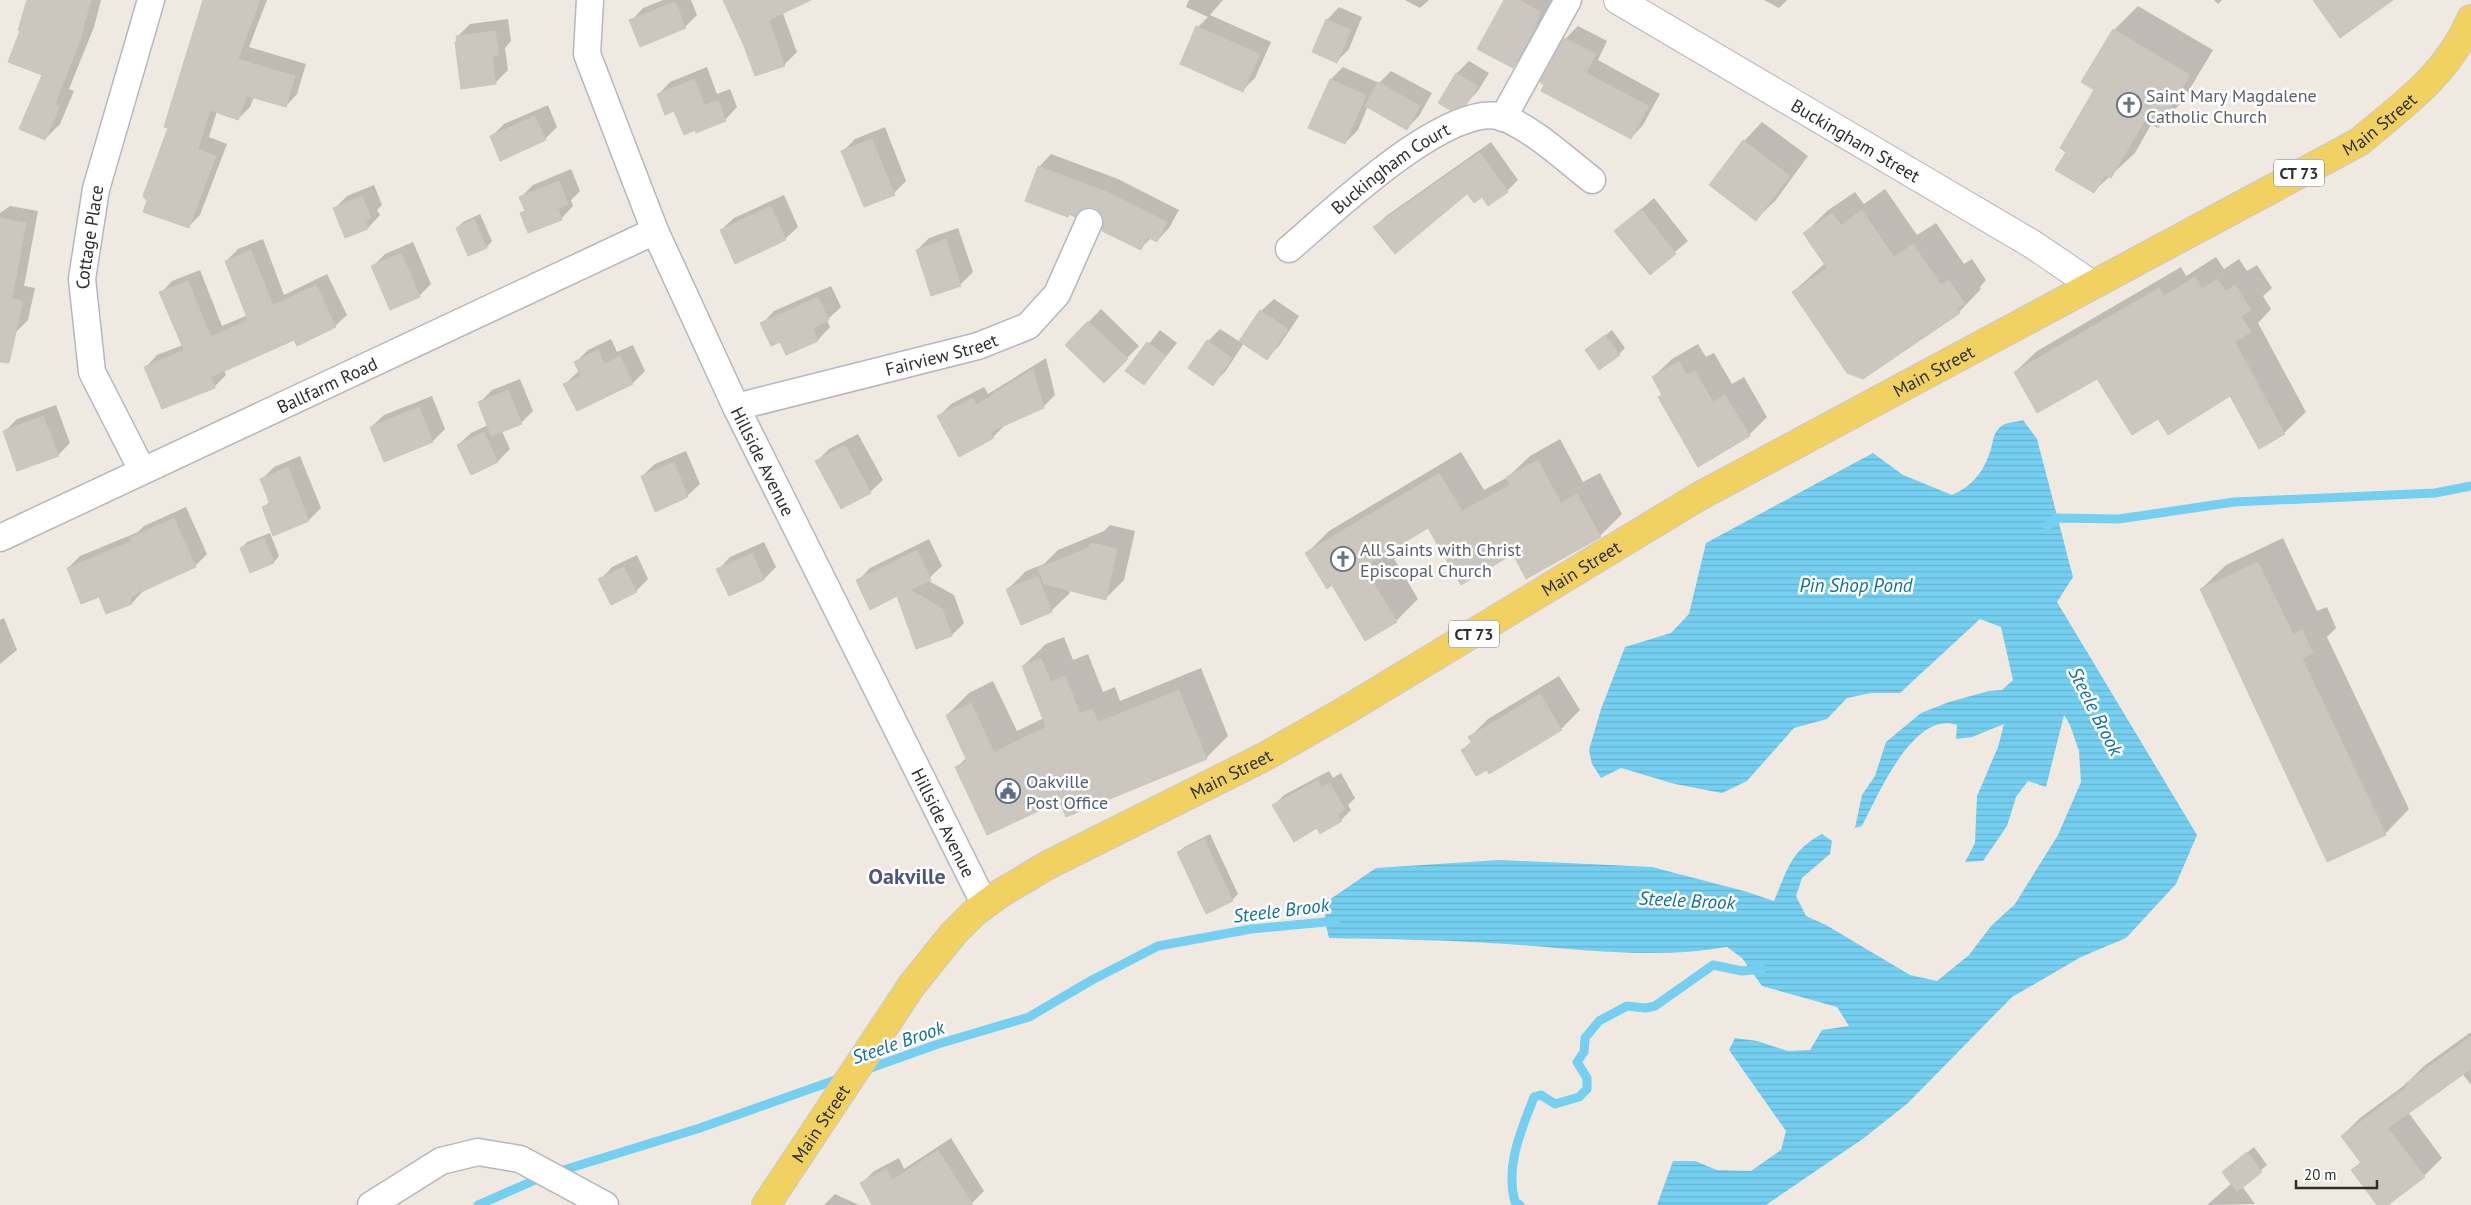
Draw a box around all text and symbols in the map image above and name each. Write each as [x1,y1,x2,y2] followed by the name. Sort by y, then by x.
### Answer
[2146,84,2317,128] place label: Saint Mary Magdalene Catholic Church
[2338,88,2421,160] street label: Main Street
[2116,92,2142,118] church icon: Saint Mary Magdalene Catholic Church
[1787,93,1924,187] street label: Buckingham Street
[1326,117,1453,219] street label: Buckingham Court
[2274,160,2324,187] road number: CT 73
[71,183,108,290] street label: Cottage Place
[883,328,1001,380] street label: Fairview Street
[1889,340,1978,402] street label: Main Street
[273,351,381,418] street label: Ballfarm Road
[726,403,800,520] street label: Hillside Avenue
[1537,535,1625,601] street label: Main Street
[1360,538,1521,582] place label: All Saints with Christ Episcopal Church
[1330,546,1356,572] church icon: All Saints with Christ Episcopal Church
[1800,573,1914,597] water label: Pin Shop Pond
[1449,620,1499,648] road number: CT 73
[2063,663,2129,761] water label: Steele Brook
[1186,743,1276,804] street label: Main Street
[907,764,981,881] street label: Hillside Avenue
[1026,770,1108,814] place label: Oakville Post Office
[995,778,1021,804] public building icon: Oakville Post Office
[868,862,946,890] district label: Oakville
[1638,885,1737,915] water label: Steele Brook
[1232,892,1332,928] water label: Steele Brook
[849,1014,949,1069] water label: Steele Brook
[786,1080,854,1167] street label: Main Street
[2296,1158,2377,1190] scale bar
[2304,1165,2337,1184] text: 20 m

